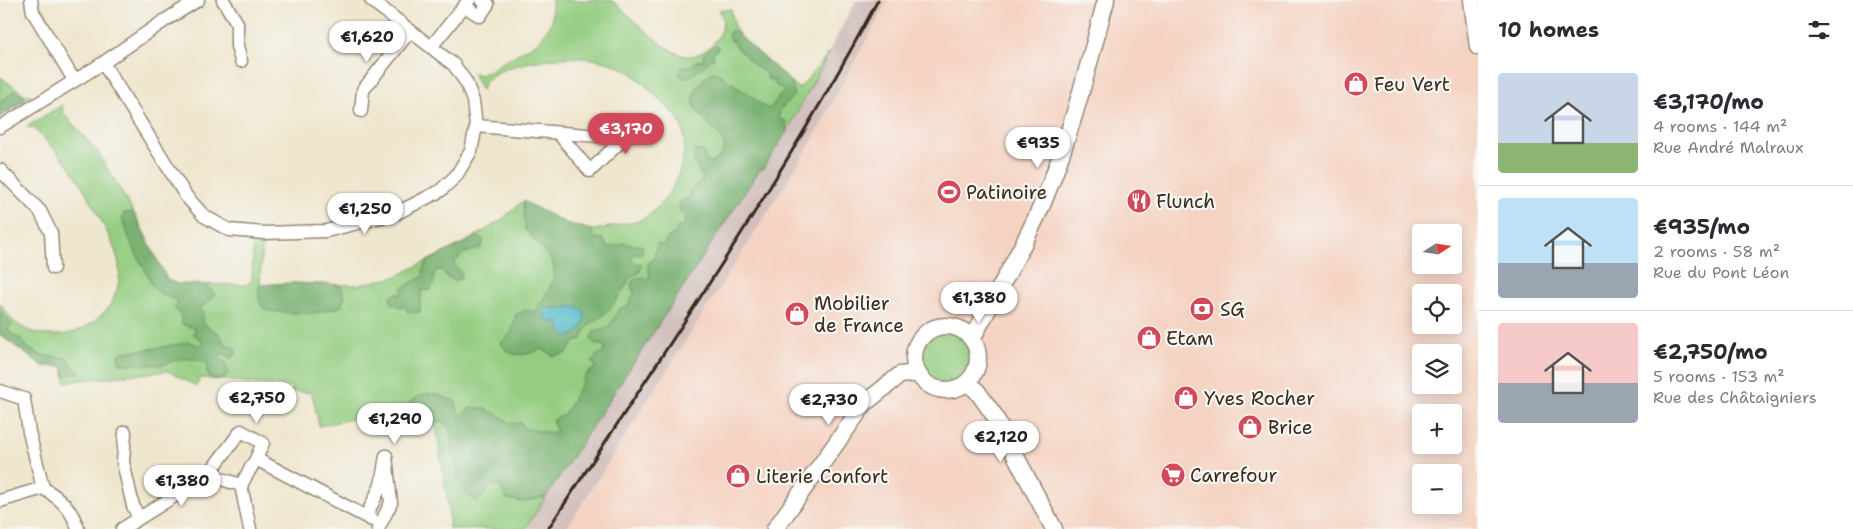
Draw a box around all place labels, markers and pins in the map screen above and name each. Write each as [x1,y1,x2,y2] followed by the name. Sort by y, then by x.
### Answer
[326,20,408,63] pin: €1,620
[1343,71,1369,97] shop icon: Feu Vert
[1374,72,1450,97] place label: Feu Vert
[585,112,667,155] pin: €3,170
[1008,126,1068,169] pin: €935
[936,179,962,205] sports icon: Patinoire
[966,180,1047,205] place label: Patinoire
[1126,188,1152,214] restaurant icon: Flunch
[1156,189,1215,214] place label: Flunch
[324,192,406,235] pin: €1,250
[938,282,1020,324] pin: €1,380
[814,291,904,338] place label: Mobilier de France
[1189,296,1215,322] bank icon: SG
[1220,297,1245,322] place label: SG
[784,301,810,327] shop icon: Mobilier de France
[1136,325,1162,351] shop icon: Etam
[1166,326,1213,351] place label: Etam
[216,382,298,424] pin: €2,750
[788,384,870,426] pin: €2,730
[1173,385,1199,411] shop icon: Yves Rocher
[1204,386,1315,411] place label: Yves Rocher
[354,402,436,445] pin: €1,290
[1237,414,1263,440] shop icon: Brice
[1268,415,1313,440] place label: Brice
[960,420,1042,463] pin: €2,120
[1160,462,1186,488] supermarket icon: Carrefour
[725,463,751,489] shop icon: Literie Confort
[1190,463,1277,488] place label: Carrefour
[141,464,223,507] pin: €1,380
[756,464,888,489] place label: Literie Confort

